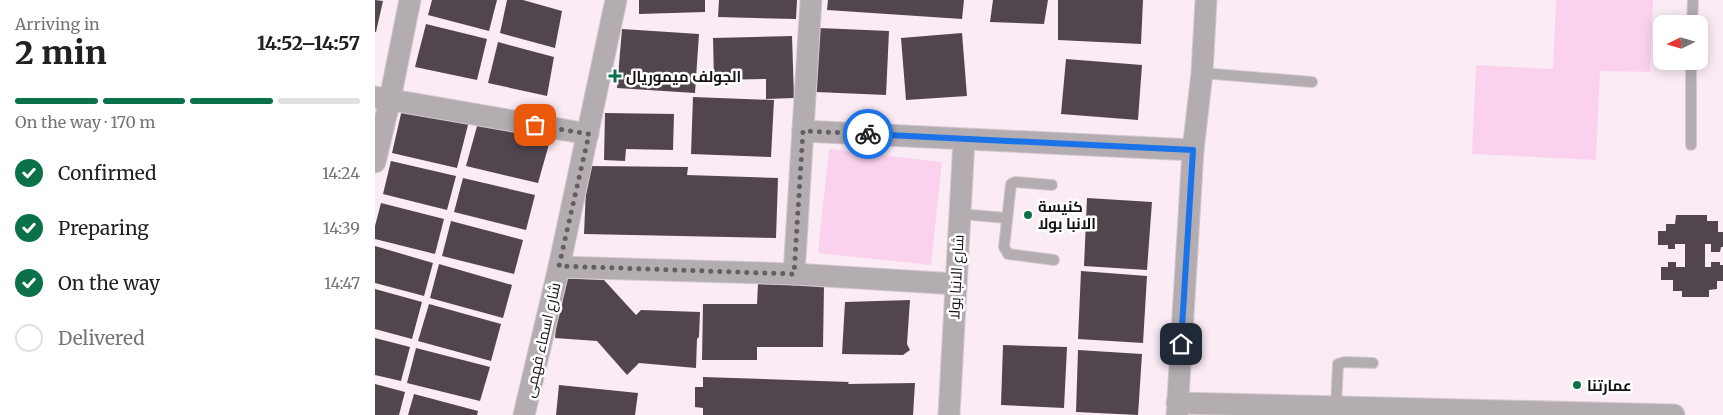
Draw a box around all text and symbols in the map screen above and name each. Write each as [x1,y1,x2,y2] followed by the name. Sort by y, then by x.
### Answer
[15,14,100,34] text: Arriving in
[1653,15,1707,70] north arrow
[1653,15,1708,70] map controls
[257,31,360,55] text: 14:52–14:57
[15,33,107,73] text: 2 min
[626,67,741,86] place label: الجولف ميموريال
[608,69,622,83] marker: الجولف ميموريال
[514,104,556,146] pin
[843,109,893,159] courier
[521,111,549,139] icon: bag
[15,112,155,132] text: On the way · 170 m
[854,120,882,148] icon: bike
[15,159,43,187] icon: check
[58,161,156,185] text: Confirmed
[322,163,360,183] text: 14:24
[1038,197,1096,233] place label: كنيسة الانبا بولا
[1022,209,1034,221] marker: كنيسة الانبا بولا
[15,214,43,242] icon: check
[58,216,149,240] text: Preparing
[323,218,360,238] text: 14:39
[944,234,970,320] street label: شارع الانبا بولا
[15,269,43,297] icon: check
[58,271,160,295] text: On the way
[324,273,360,293] text: 14:47
[520,281,566,400] street label: شارع اسماء فهمى
[1160,323,1202,365] pin
[58,326,145,350] text: Delivered
[1167,330,1195,358] icon: home
[1587,376,1632,395] place label: عمارتنا
[1571,379,1583,391] marker: عمارتنا

